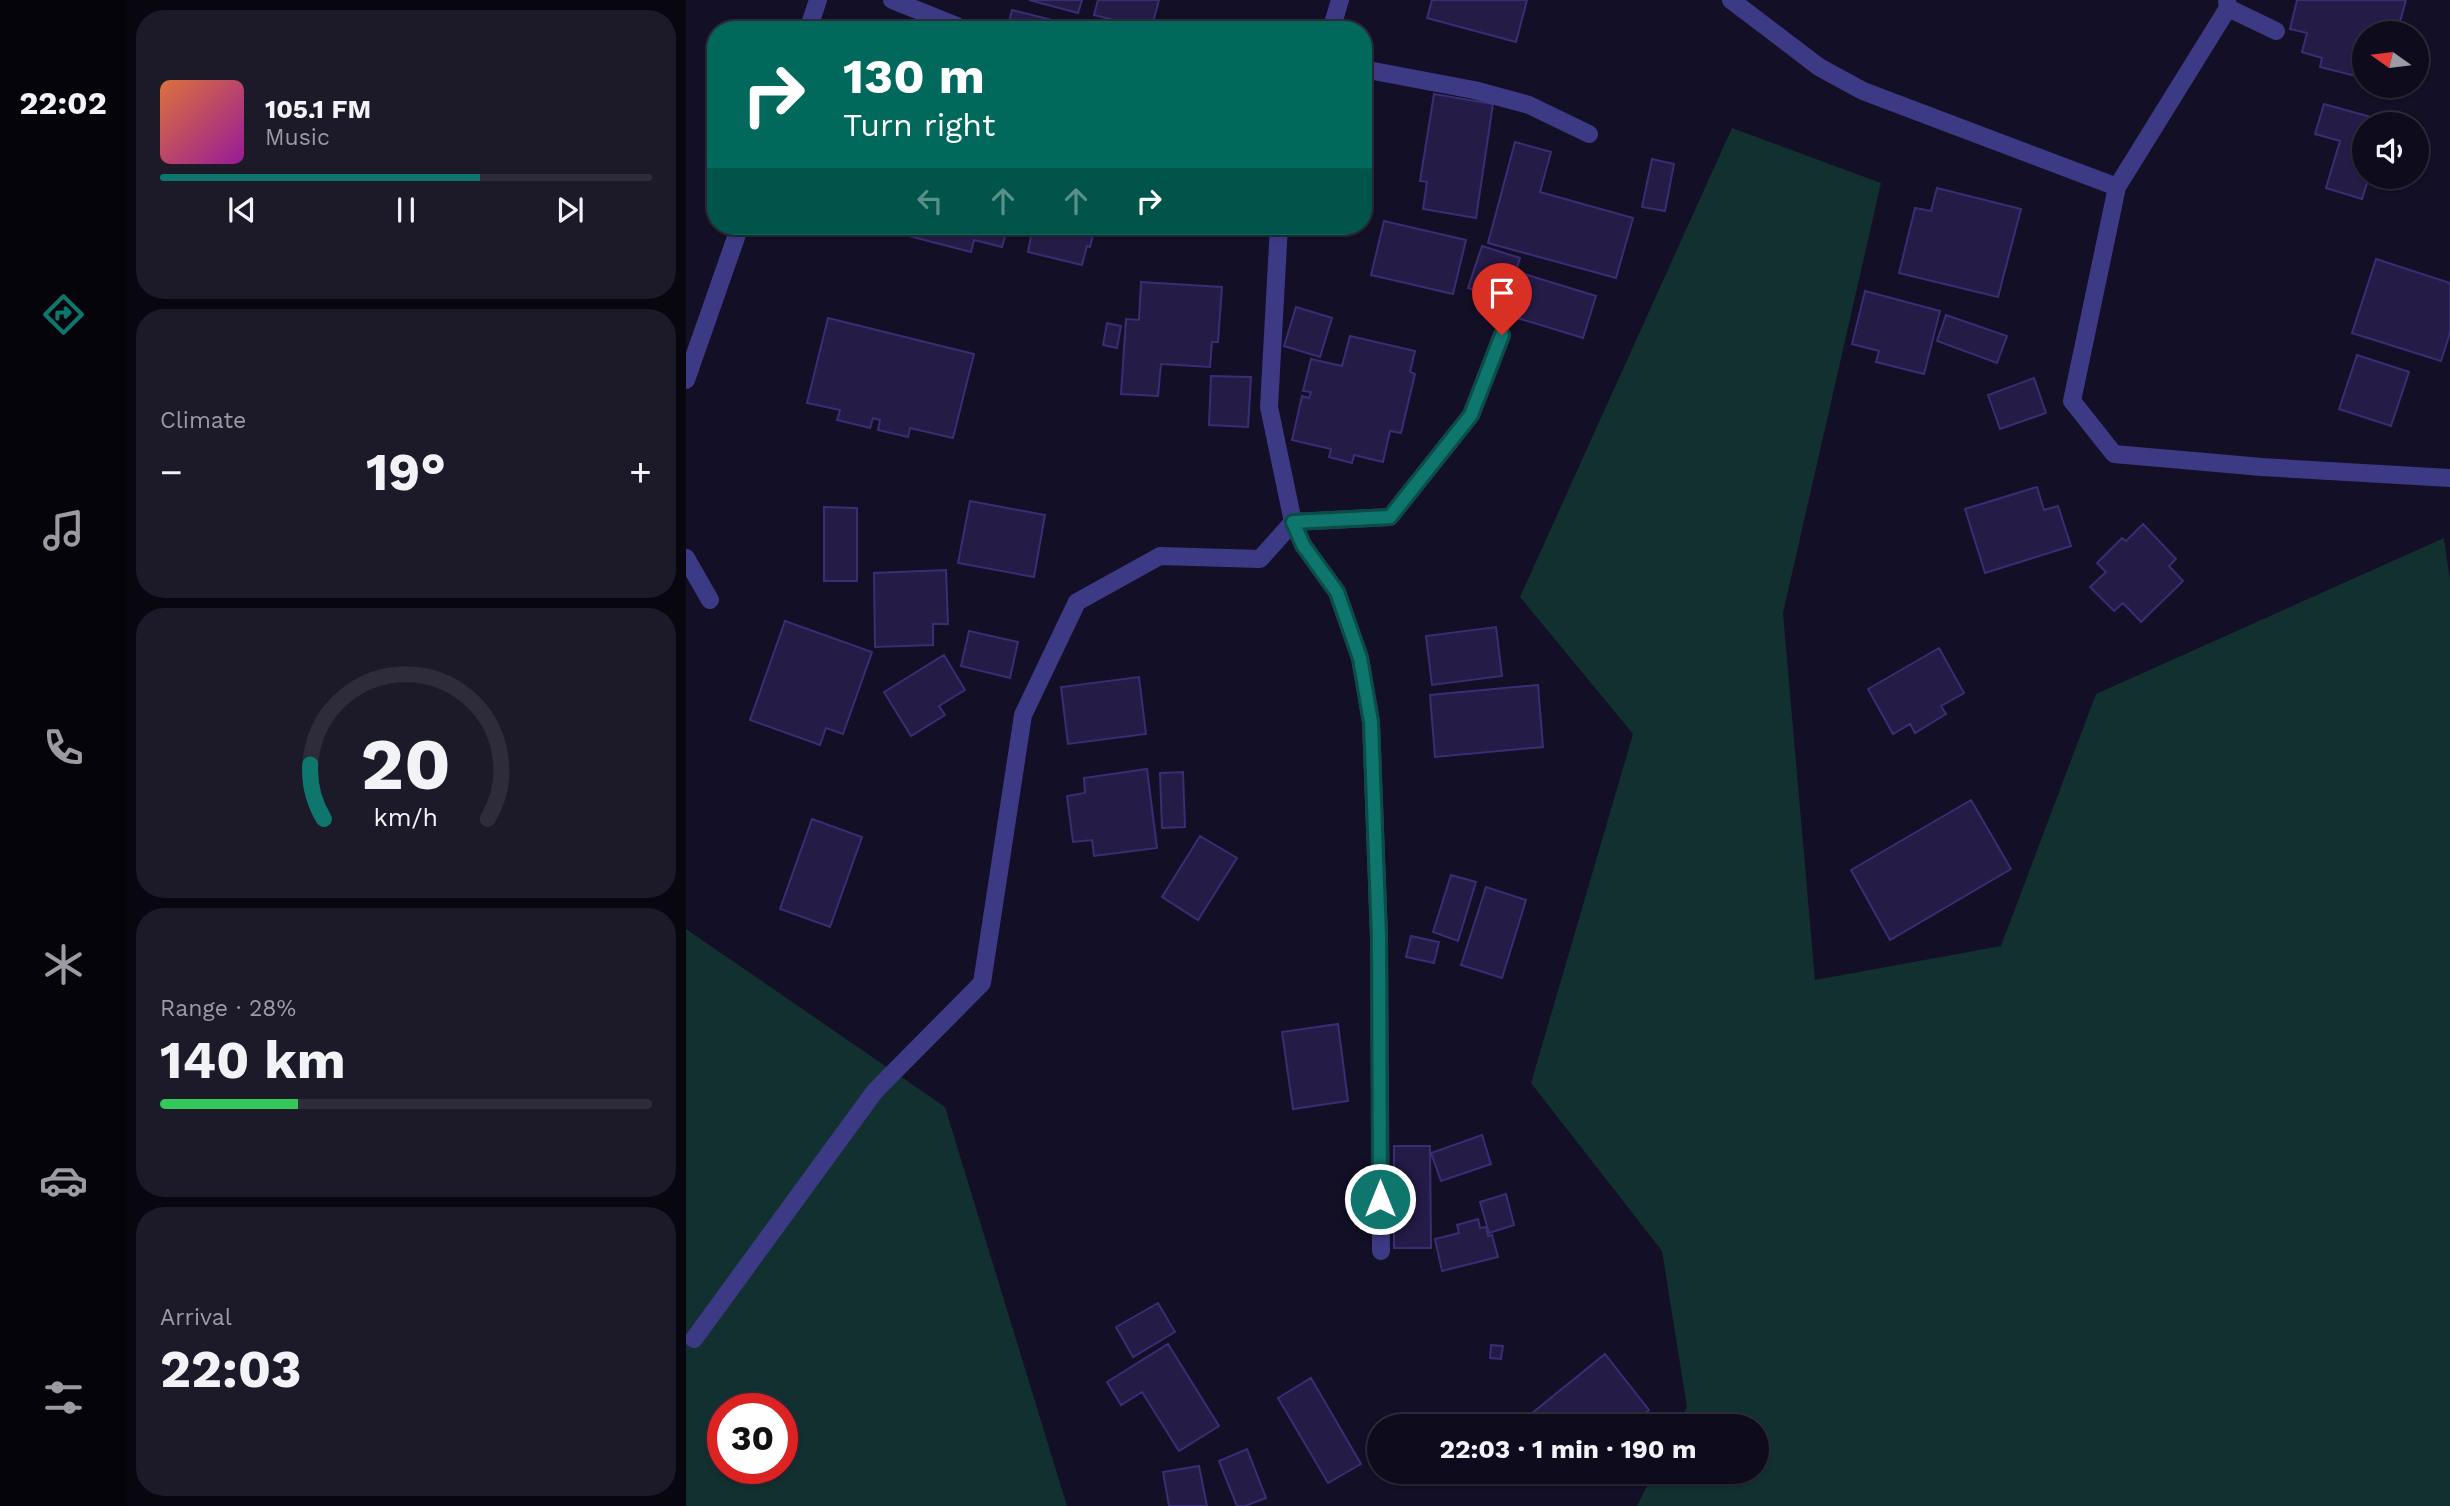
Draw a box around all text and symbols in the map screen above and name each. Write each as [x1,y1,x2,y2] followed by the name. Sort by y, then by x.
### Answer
[2352,21,2429,98] north arrow
[2352,21,2429,189] map controls
[843,47,985,105] text: 130 m
[728,49,819,140] icon: right
[19,84,107,122] text: 22:02
[265,94,371,124] text: 105.1 FM
[843,106,995,144] text: Turn right
[2352,112,2429,189] button: sound
[265,124,330,151] text: Music
[911,182,949,220] icon: left
[984,182,1022,220] icon: ahead
[1057,182,1095,220] icon: ahead
[1130,182,1168,220] icon: right
[223,191,261,229] icon: previous
[387,191,425,229] icon: pause
[551,191,589,229] icon: next
[1472,263,1532,335] pin
[1483,274,1521,312] icon: arrive
[39,290,88,339] icon: directions
[160,407,246,434] text: Climate
[366,442,446,503] text: 19°
[160,450,183,494] text: −
[629,450,652,494] text: +
[39,506,88,555] icon: music
[361,721,451,807] text: 20
[39,723,88,772] icon: phone
[374,803,438,832] text: km/h
[39,940,88,989] icon: climate
[160,995,296,1022] text: Range · 28%
[160,1030,346,1091] text: 140 km
[39,1156,88,1205] icon: car
[1343,1162,1417,1236] position arrow
[160,1304,232,1331] text: Arrival
[160,1339,302,1400] text: 22:03
[39,1373,88,1422] icon: filters
[707,1393,798,1484] speed limit sign: 30
[1439,1434,1697,1464] text: 22:03 · 1 min · 190 m

